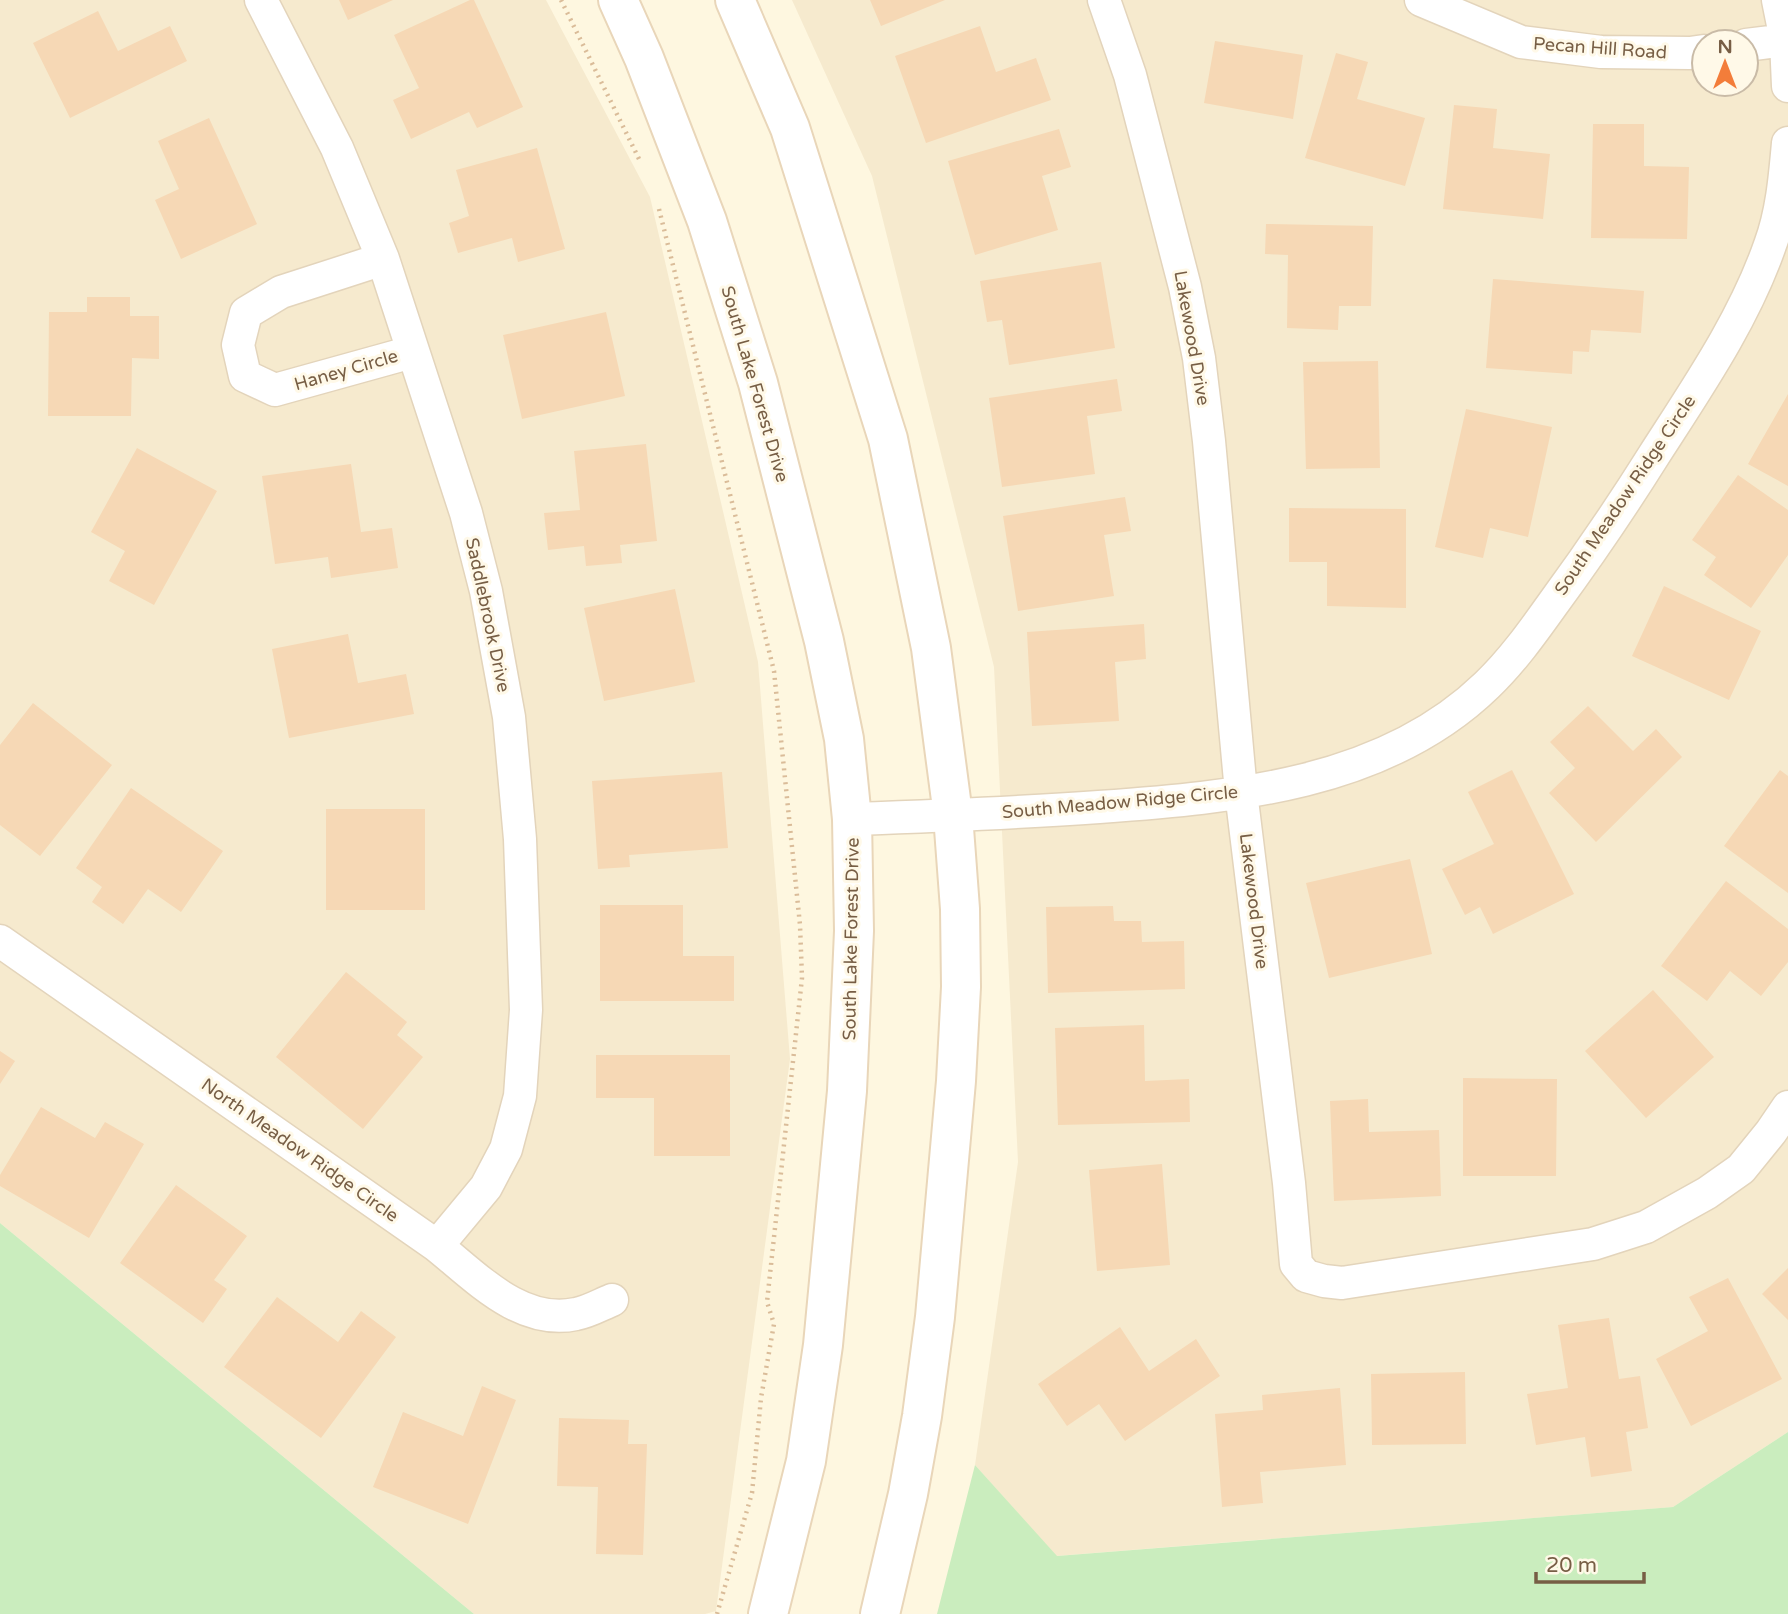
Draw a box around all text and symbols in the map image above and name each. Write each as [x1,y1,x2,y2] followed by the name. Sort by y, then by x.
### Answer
[1690,28,1760,98] north arrow
[1532,32,1668,64] street label: Pecan Hill Road
[1717,36,1733,58] text: N
[1169,269,1215,407] street label: Lakewood Drive
[716,283,794,485] street label: South Lake Forest Drive
[292,345,400,395] street label: Haney Circle
[1550,391,1700,599] street label: South Meadow Ridge Circle
[461,536,515,694] street label: Saddlebrook Drive
[1001,781,1239,823] street label: South Meadow Ridge Circle
[1235,832,1273,970] street label: Lakewood Drive
[838,837,864,1041] street label: South Lake Forest Drive
[197,1073,403,1227] street label: North Meadow Ridge Circle
[1536,1540,1644,1584] scale bar
[1546,1553,1597,1578] text: 20 m

